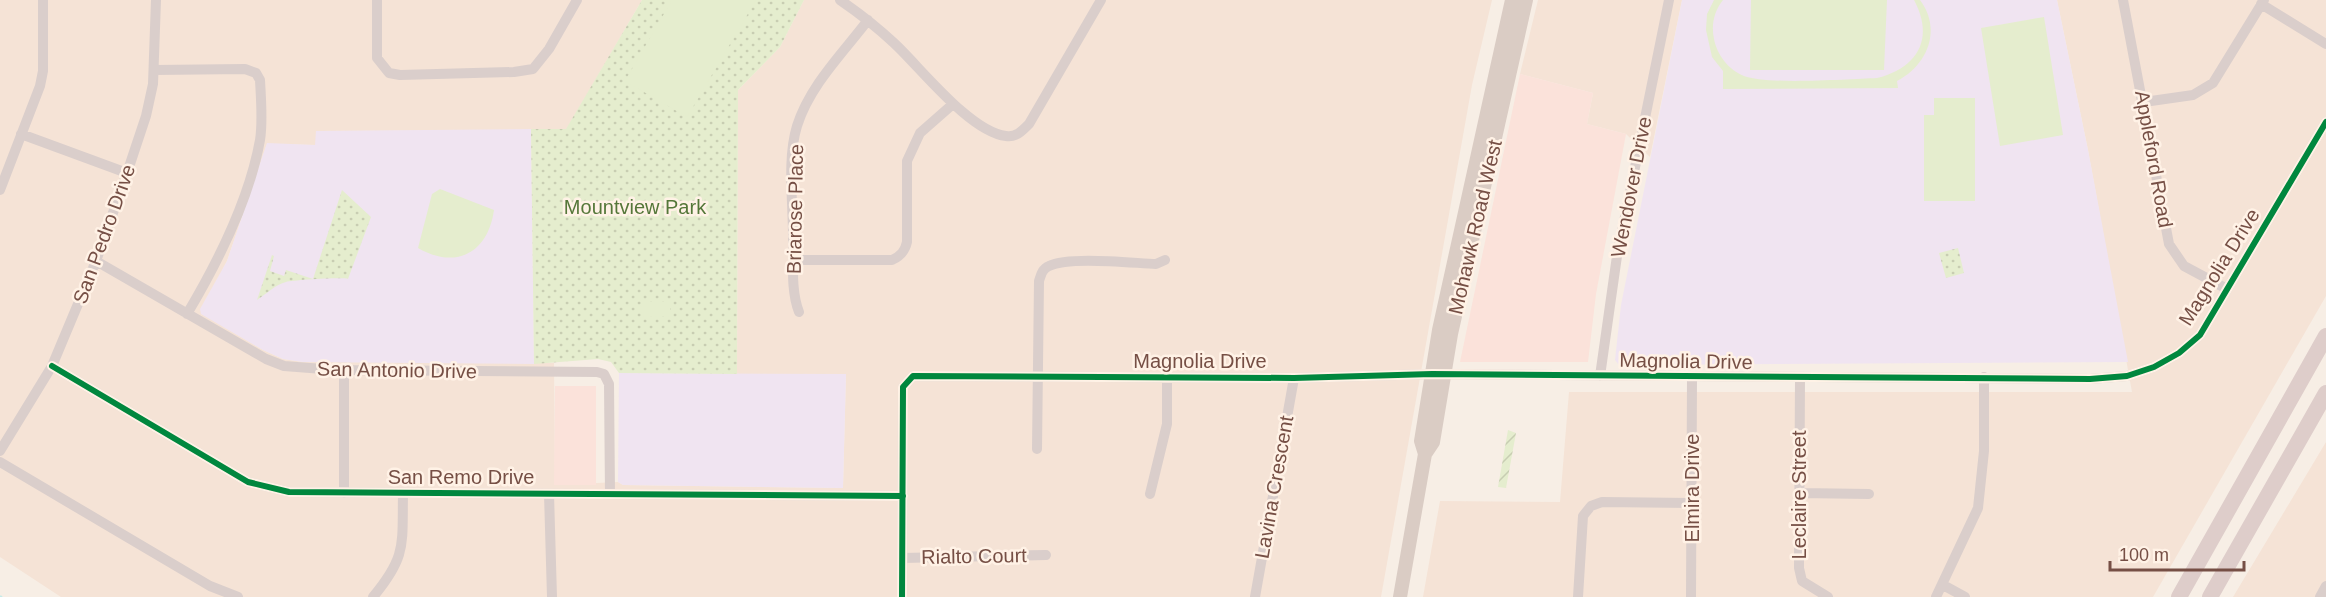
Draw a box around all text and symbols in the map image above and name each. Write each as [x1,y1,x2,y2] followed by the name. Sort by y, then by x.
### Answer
[2131,89,2177,229] street label: Appleford Road
[1607,115,1655,259] street label: Wendover Drive
[1444,137,1506,316] street label: Mohawk Road West
[783,144,807,274] street label: Briarose Place
[69,161,139,307] street label: San Pedro Drive
[564,196,707,218] park label: Mountview Park
[2174,205,2264,329] street label: Magnolia Drive
[1619,349,1753,373] street label: Magnolia Drive
[1133,350,1267,372] street label: Magnolia Drive
[317,358,477,382] street label: San Antonio Drive
[1251,413,1297,560] street label: Lavina Crescent
[1788,430,1810,559] street label: Leclaire Street
[1681,434,1703,542] street label: Elmira Drive
[388,466,534,488] street label: San Remo Drive
[2110,534,2244,572] scale bar
[921,544,1027,568] street label: Rialto Court
[2119,545,2169,565] text: 100 m

